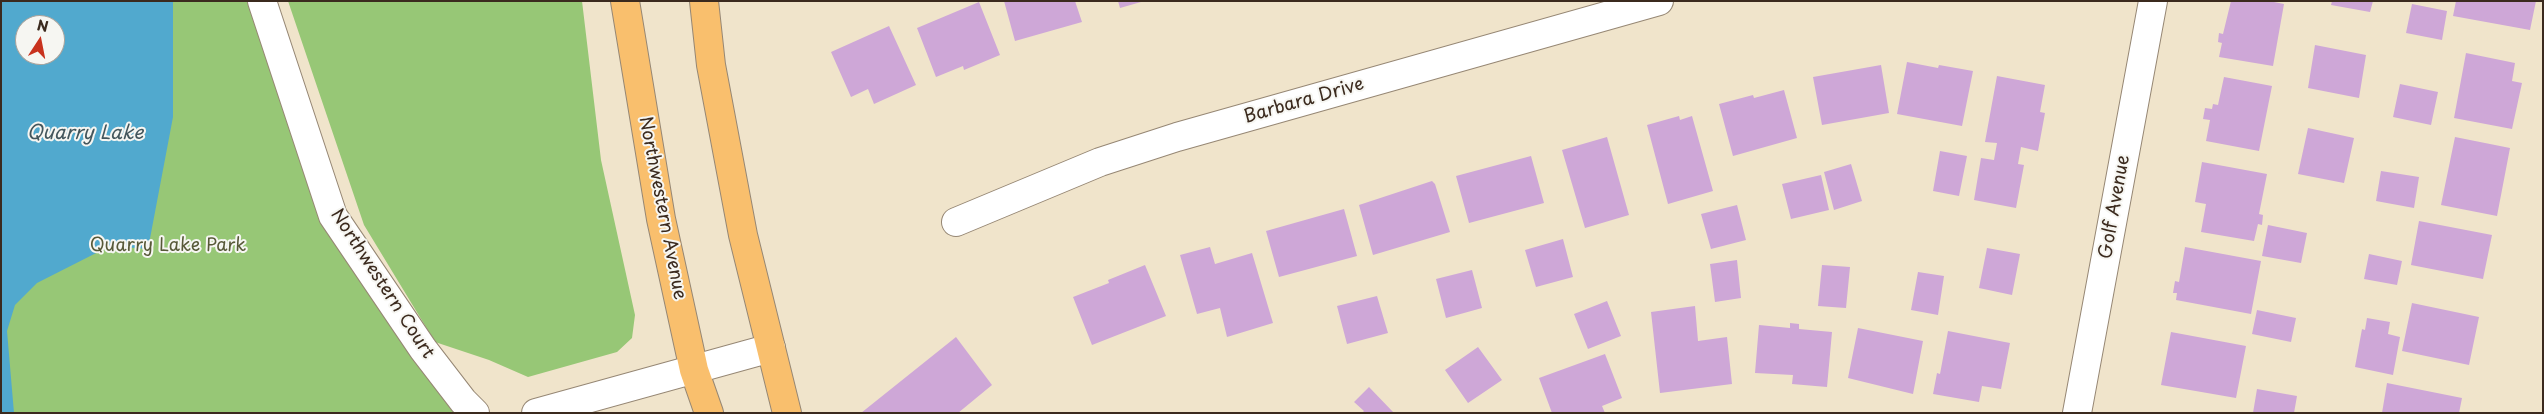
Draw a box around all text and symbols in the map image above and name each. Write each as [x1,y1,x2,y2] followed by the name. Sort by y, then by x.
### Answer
[35,14,50,37] text: N
[15,15,65,65] north arrow
[1242,74,1366,128] street label: Barbara Drive
[634,115,690,301] street label: Northwestern Avenue
[27,123,143,145] water label: Quarry Lake
[2095,153,2135,261] street label: Golf Avenue
[326,205,438,363] street label: Northwestern Court
[90,235,246,257] park label: Quarry Lake Park

